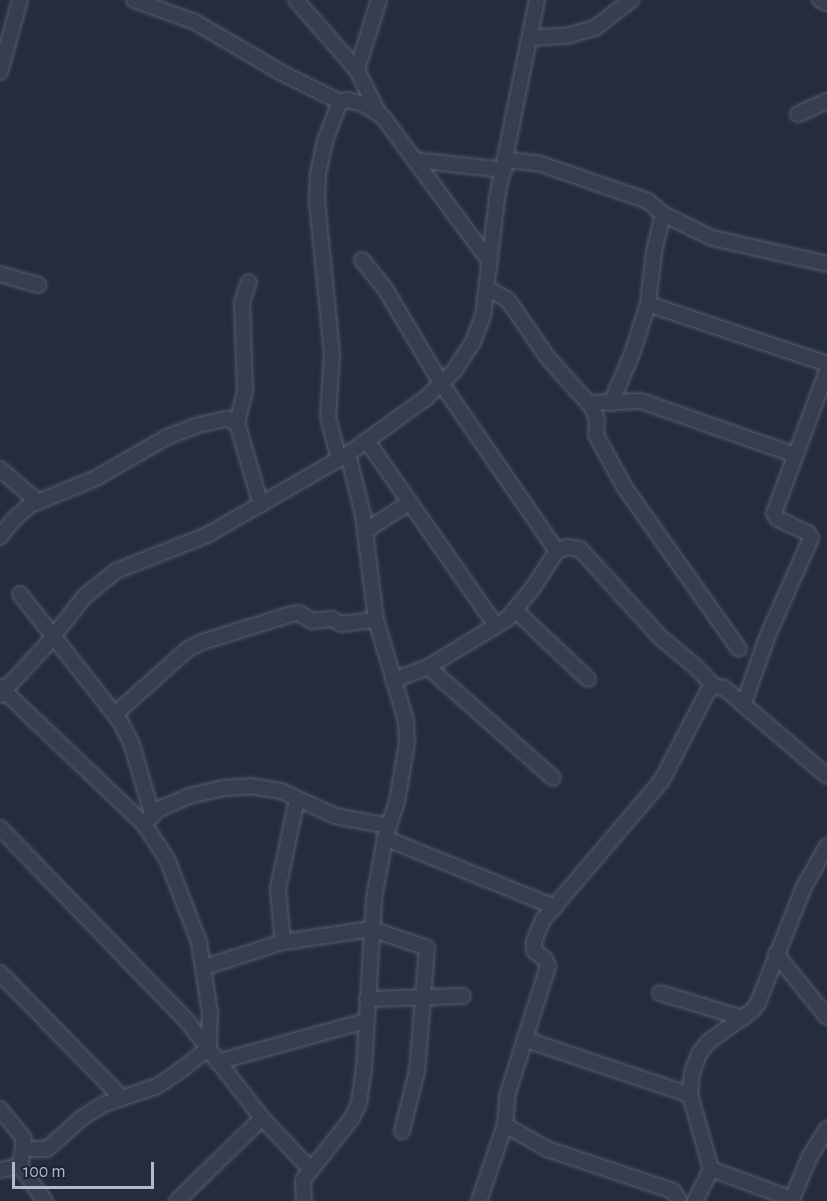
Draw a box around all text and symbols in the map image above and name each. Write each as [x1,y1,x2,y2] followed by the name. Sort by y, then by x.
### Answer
[15,1150,158,1188] scale bar
[23,1163,66,1181] text: 100 m

